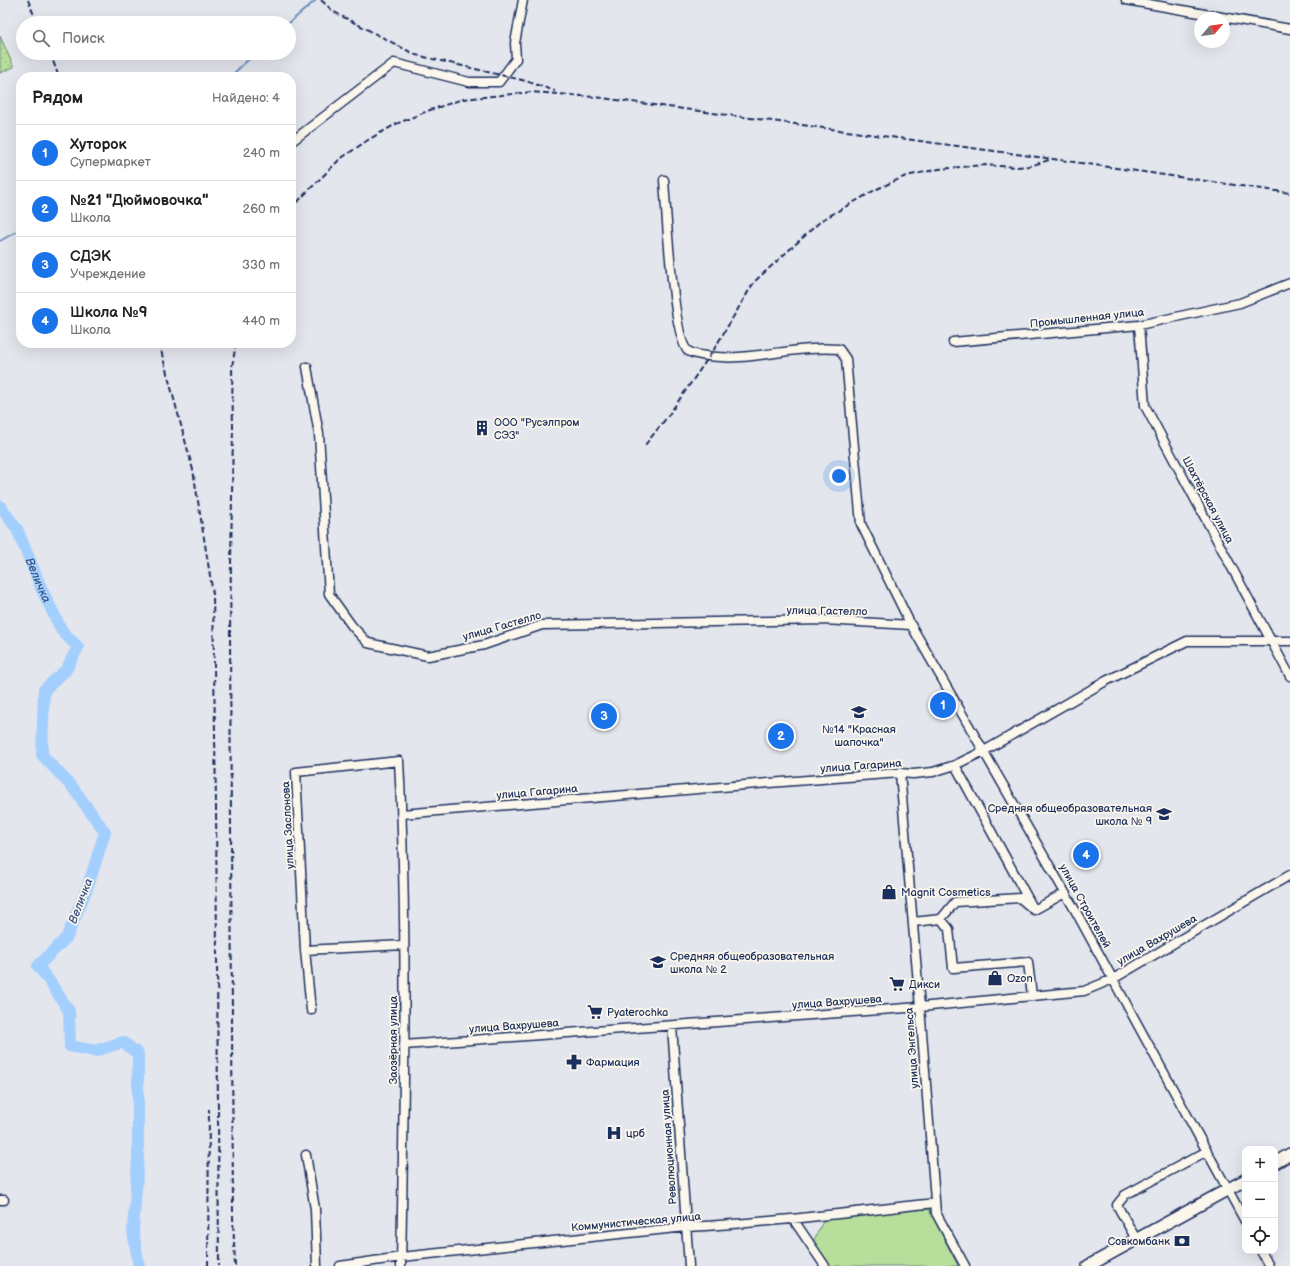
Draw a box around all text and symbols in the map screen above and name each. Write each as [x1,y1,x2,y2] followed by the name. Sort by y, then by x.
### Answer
[1194,12,1230,48] north arrow
[16,16,296,60] search box
[30,27,52,49] icon: search
[62,29,105,48] text: Поиск
[32,88,83,108] text: Рядом
[212,90,280,106] text: Найдено: 4
[70,135,127,154] text: Хуторок
[42,145,48,161] text: 1
[243,145,280,161] text: 240 m
[70,154,151,170] text: Супермаркет
[70,191,209,210] text: №21 "Дюймовочка"
[41,201,49,217] text: 2
[242,201,280,217] text: 260 m
[70,210,111,226] text: Школа
[70,247,111,266] text: СДЭК
[41,257,49,273] text: 3
[242,257,280,273] text: 330 m
[70,266,146,282] text: Учреждение
[70,303,148,322] text: Школа №9
[1029,305,1145,330] street label: Промышленная улица
[41,313,49,329] text: 4
[242,313,280,329] text: 440 m
[70,322,111,338] text: Школа
[494,416,580,442] place label: ООО "Русэлпром СЭЗ"
[473,419,491,437] building icon: ООО "Русэлпром СЭЗ"
[1180,454,1237,546] street label: Шахтёрская улица
[829,466,849,486] your location
[22,555,55,605] water label: Величка
[786,604,868,618] street label: улица Гастелло
[461,609,543,643] street label: улица Гастелло
[930,690,956,720] pin: 1
[591,701,617,731] pin: 3
[850,703,868,721] school or university icon: №14 "Красная шапочка"
[768,721,794,751] pin: 2
[822,723,896,749] place label: №14 "Красная шапочка"
[820,757,903,775] street label: улица Гагарина
[279,780,297,869] street label: улица Заслонова
[496,782,579,802] street label: улица Гагарина
[988,802,1152,828] place label: Средняя общеобразовательная школа № 9
[1155,805,1173,823] school or university icon: Средняя общеобразовательная школа № 9
[1073,840,1099,870] pin: 4
[1057,862,1113,950] street label: улица Строителей
[65,876,97,926] water label: Величка
[880,883,898,901] shop icon: Magnit Cosmetics
[901,886,991,899] place label: Magnit Cosmetics
[1115,912,1200,968] street label: улица Вахрушева
[670,950,834,976] place label: Средняя общеобразовательная школа № 2
[649,953,667,971] school or university icon: Средняя общеобразовательная школа № 2
[986,969,1004,987] shop icon: Ozon
[1007,972,1033,985] place label: Ozon
[888,975,906,993] supermarket icon: Дикси
[909,978,940,991] place label: Дикси
[792,992,883,1012] street label: улица Вахрушева
[387,995,400,1084] street label: Заозёрная улица
[586,1003,604,1021] supermarket icon: Pyaterochka
[607,1006,668,1019] place label: Pyaterochka
[903,1007,921,1089] street label: улица Энгельса
[469,1016,560,1036] street label: улица Вахрушева
[565,1053,583,1071] pharmacy icon: Фармация
[586,1056,640,1069] place label: Фармация
[658,1088,680,1205] street label: Революционная улица
[605,1124,623,1142] hospital icon: црб
[626,1127,645,1140] place label: црб
[1242,1146,1278,1254] map controls
[1242,1146,1278,1182] button: +
[1242,1182,1278,1218] button: −
[571,1210,702,1234] street label: Коммунистическая улица
[1242,1218,1278,1254] button: locate
[1173,1232,1191,1250] bank icon: Совкомбанк
[1108,1235,1170,1248] place label: Совкомбанк

